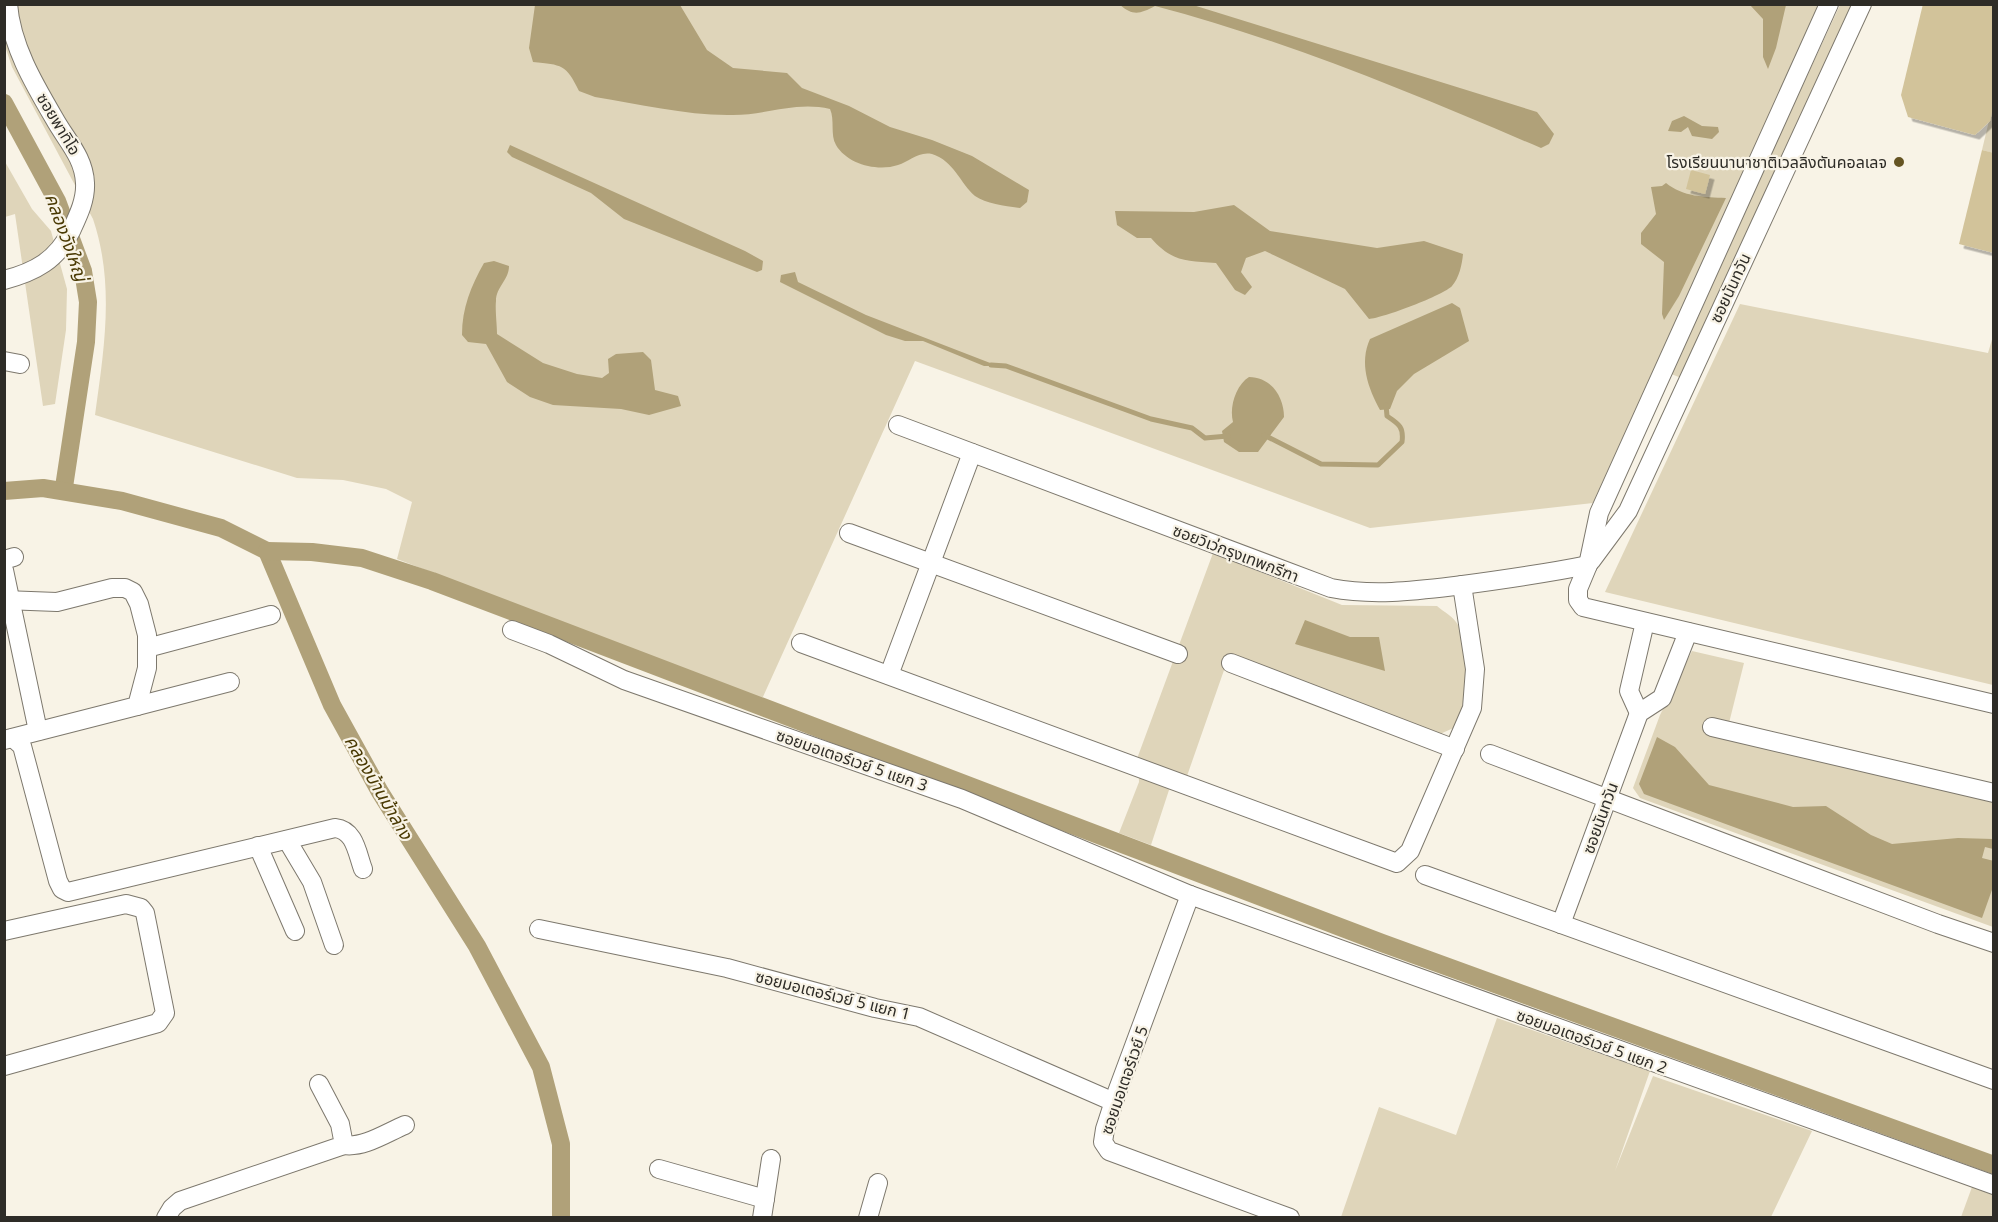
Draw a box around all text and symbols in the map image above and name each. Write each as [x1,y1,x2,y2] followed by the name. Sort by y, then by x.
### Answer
[32,89,86,159] street label: ซอยพาทิโอ
[1666,151,1887,173] place label: โรงเรียนนานาชาติเวลลิงตันคอลเลจ
[1892,155,1906,169] marker: โรงเรียนนานาชาติเวลลิงตันคอลเลจ
[40,190,95,287] water label: คลองวังใหญ่
[1704,250,1756,326] street label: ซอยนันทวัน
[1170,519,1302,587] street label: ซอยวิเว่กรุงเทพกรีฑา
[773,724,931,796] street label: ซอยมอเตอร์เวย์ 5 แยก 3
[340,731,419,844] water label: คลองบ้านม้าล่าง
[1577,779,1623,857] street label: ซอยนันทวัน
[753,965,913,1025] street label: ซอยมอเตอร์เวย์ 5 แยก 1
[1514,1004,1670,1078] street label: ซอยมอเตอร์เวย์ 5 แยก 2
[1095,1023,1153,1137] street label: ซอยมอเตอร์เวย์ 5

